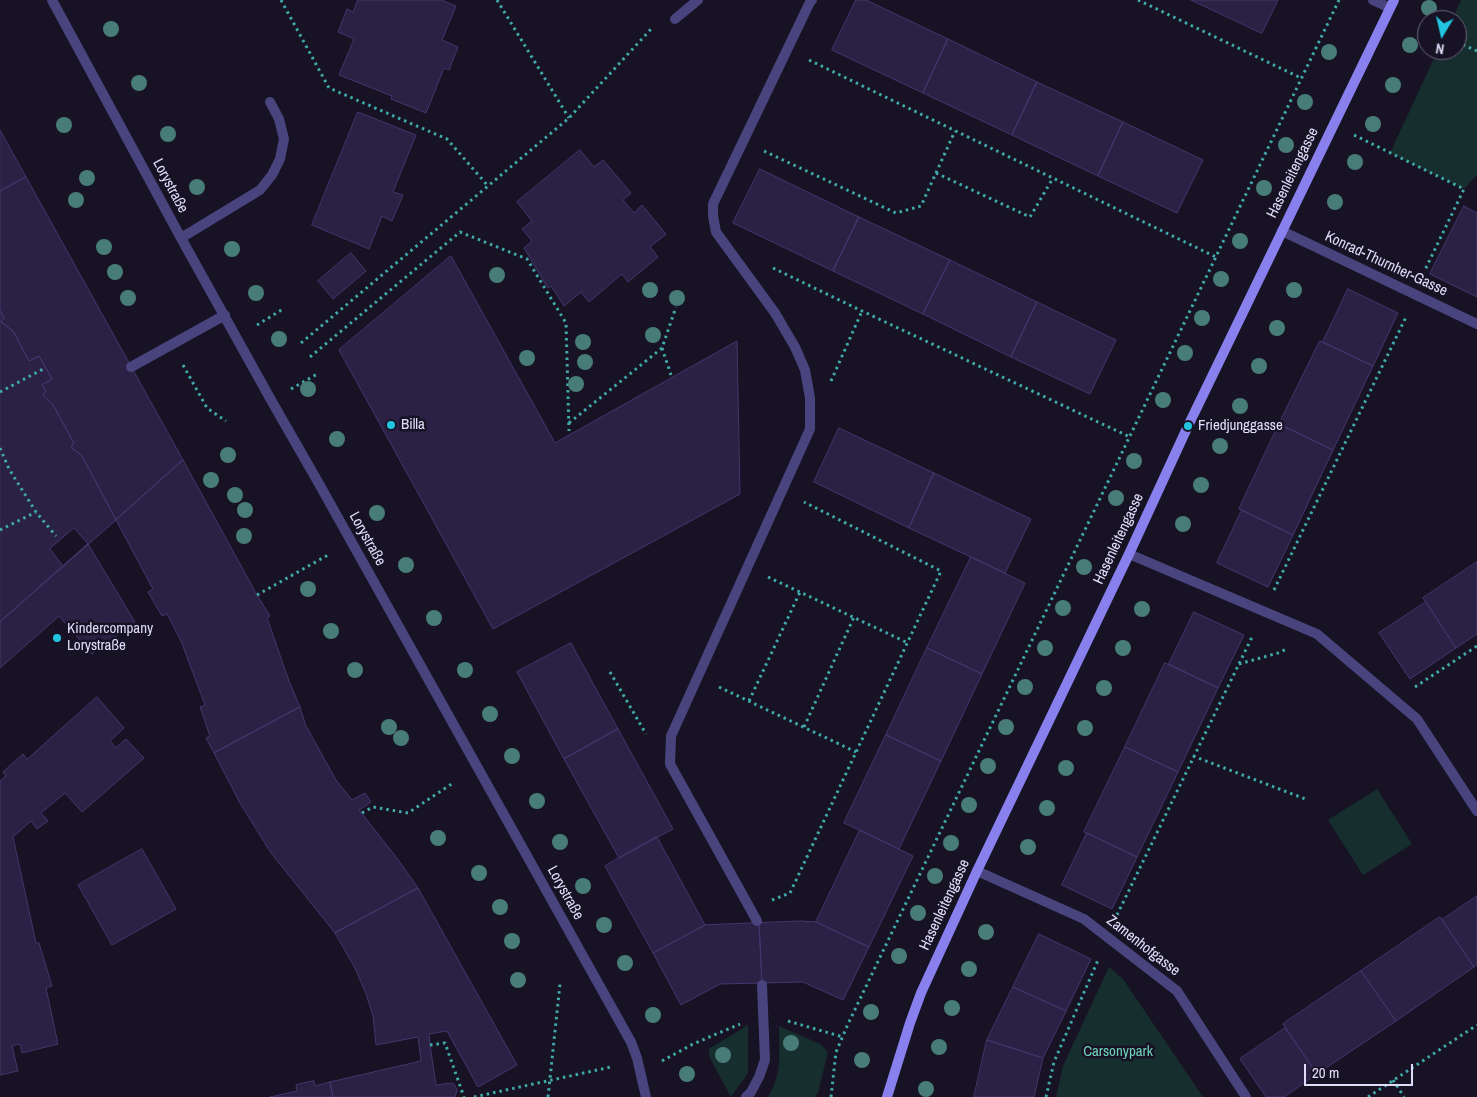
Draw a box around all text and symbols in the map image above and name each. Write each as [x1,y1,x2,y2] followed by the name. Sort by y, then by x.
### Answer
[1417,10,1467,60] north arrow
[1434,39,1445,58] text: N
[1263,125,1323,221] street label: Hasenleitengasse
[148,156,192,216] street label: Lorystraße
[1322,228,1450,300] street label: Konrad-Thurnher-Gasse
[401,416,425,434] place label: Billa
[1198,417,1283,435] place label: Friedjunggasse
[385,419,397,431] marker: Billa
[1182,420,1194,432] marker: Friedjunggasse
[1090,491,1148,587] street label: Hasenleitengasse
[345,509,389,569] street label: Lorystraße
[67,620,153,655] place label: Kindercompany Lorystraße
[51,632,63,644] marker: Kindercompany Lorystraße
[916,857,974,953] street label: Hasenleitengasse
[543,863,587,923] street label: Lorystraße
[1103,912,1183,980] street label: Zamenhofgasse
[1083,1043,1153,1061] park label: Carsonypark
[1307,1054,1416,1086] scale bar
[1312,1062,1339,1083] text: 20 m

